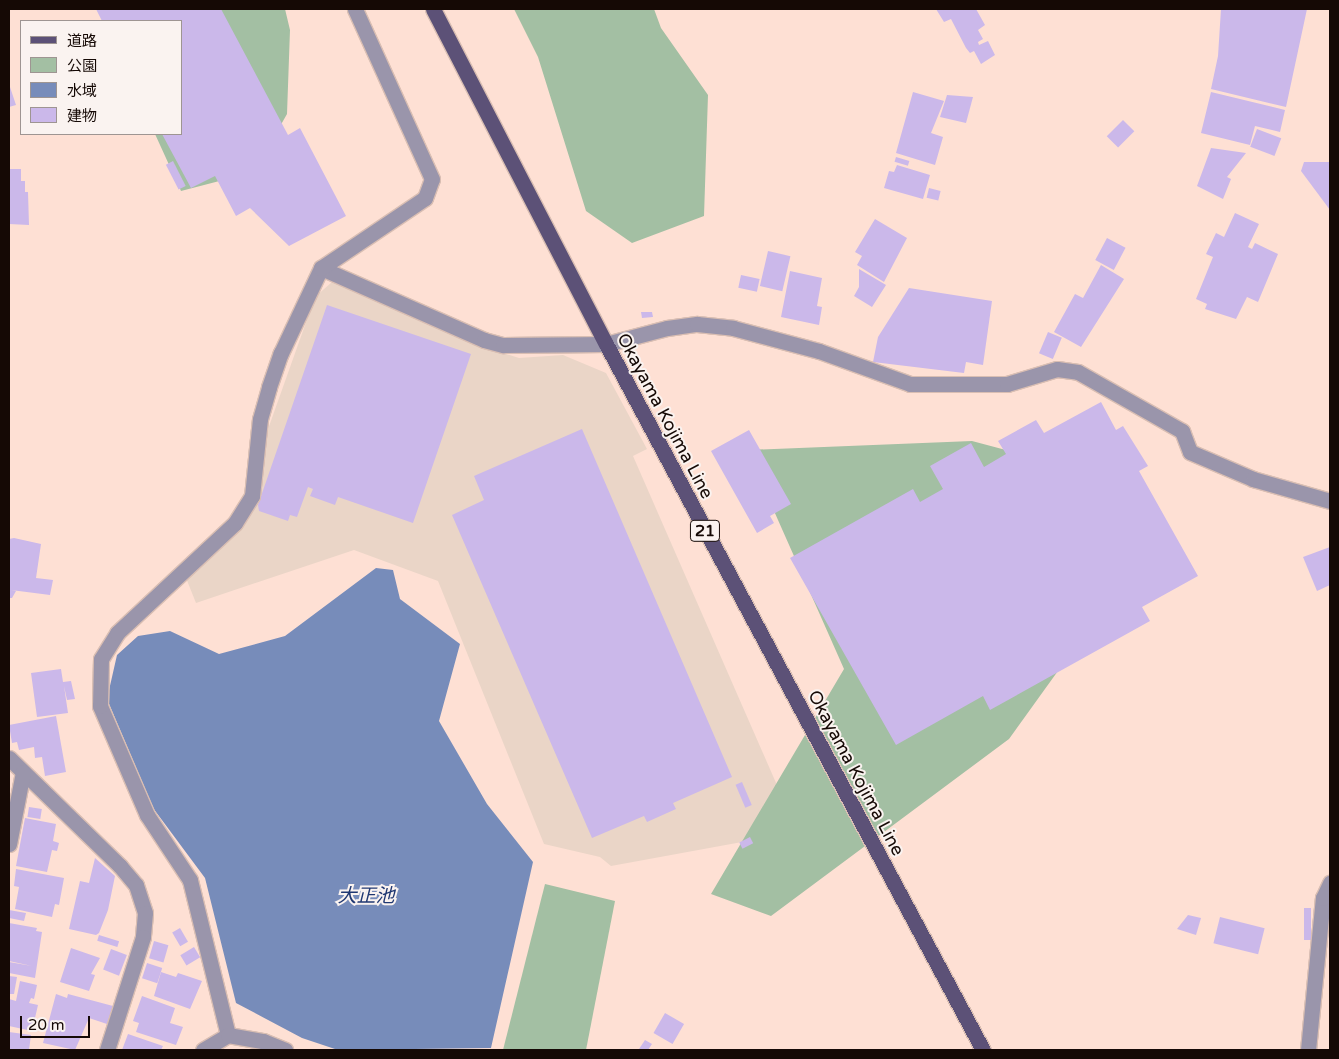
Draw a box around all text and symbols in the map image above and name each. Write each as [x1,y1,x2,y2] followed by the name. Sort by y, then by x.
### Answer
[20,20,182,135] legend
[67,32,97,50] text: 道路
[67,57,97,75] text: 公園
[67,82,97,100] text: 水域
[67,107,97,125] text: 建物
[612,330,718,502] street label: Okayama Kojima Line
[689,518,721,544] road number: 21
[803,687,909,859] street label: Okayama Kojima Line
[338,886,394,908] water label: 大正池
[22,1006,92,1038] scale bar
[28,1016,65,1034] text: 20 m

